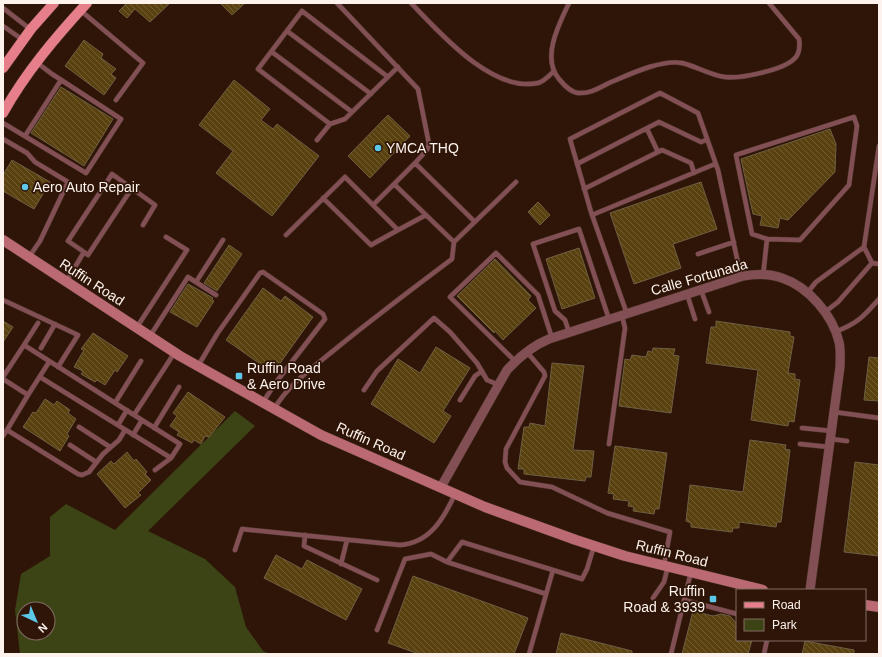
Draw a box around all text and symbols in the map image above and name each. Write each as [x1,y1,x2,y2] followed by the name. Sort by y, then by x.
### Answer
[386,140,459,156] place label: YMCA THQ
[373,143,383,153] marker: YMCA THQ
[33,179,140,195] place label: Aero Auto Repair
[20,182,30,192] marker: Aero Auto Repair
[57,255,127,309] street label: Ruffin Road
[649,256,749,298] street label: Calle Fortunada
[247,360,326,392] place label: Ruffin Road & Aero Drive
[234,371,244,381] marker: Ruffin Road & Aero Drive
[334,419,408,463] street label: Ruffin Road
[634,536,710,570] street label: Ruffin Road
[623,583,705,615] place label: Ruffin Road & 3939
[736,589,866,641] legend
[708,594,718,604] marker: Ruffin Road & 3939
[772,598,801,612] text: Road
[16,601,56,641] north arrow
[772,618,798,632] text: Park
[36,621,50,635] text: N

